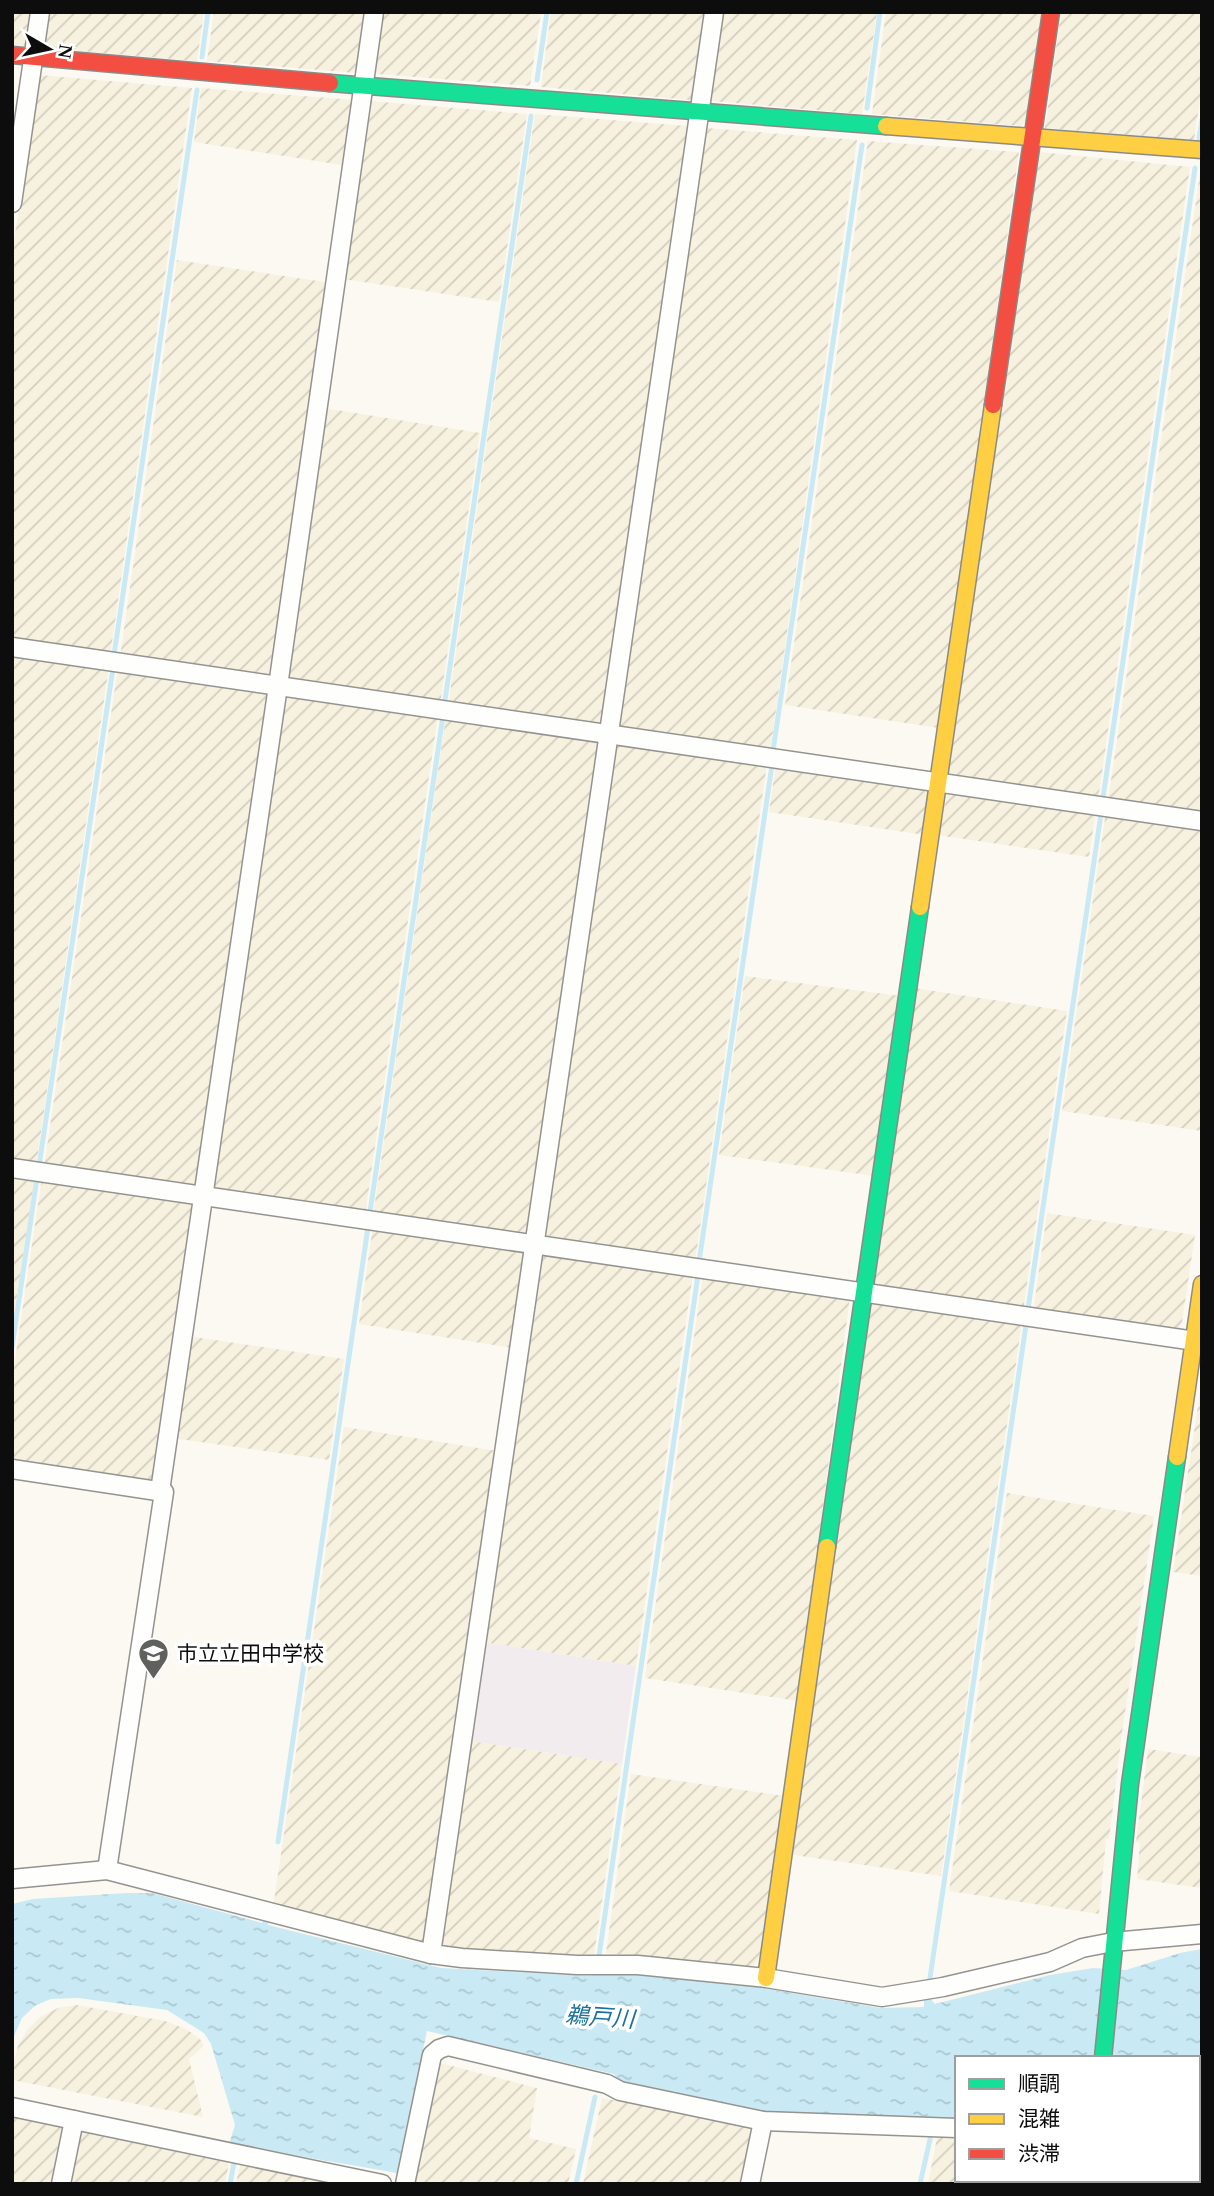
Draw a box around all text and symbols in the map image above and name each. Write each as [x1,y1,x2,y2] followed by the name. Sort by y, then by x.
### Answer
[14,14,84,84] north arrow
[54,43,77,60] text: N
[137,1637,171,1681] school or university icon: 市立立田中学校
[177,1642,324,1666] place label: 市立立田中学校
[565,2003,638,2033] water label: 鵜戸川
[955,2056,1200,2182] legend
[1018,2072,1060,2096] text: 順調
[1018,2107,1060,2131] text: 混雑
[1018,2142,1060,2166] text: 渋滞

